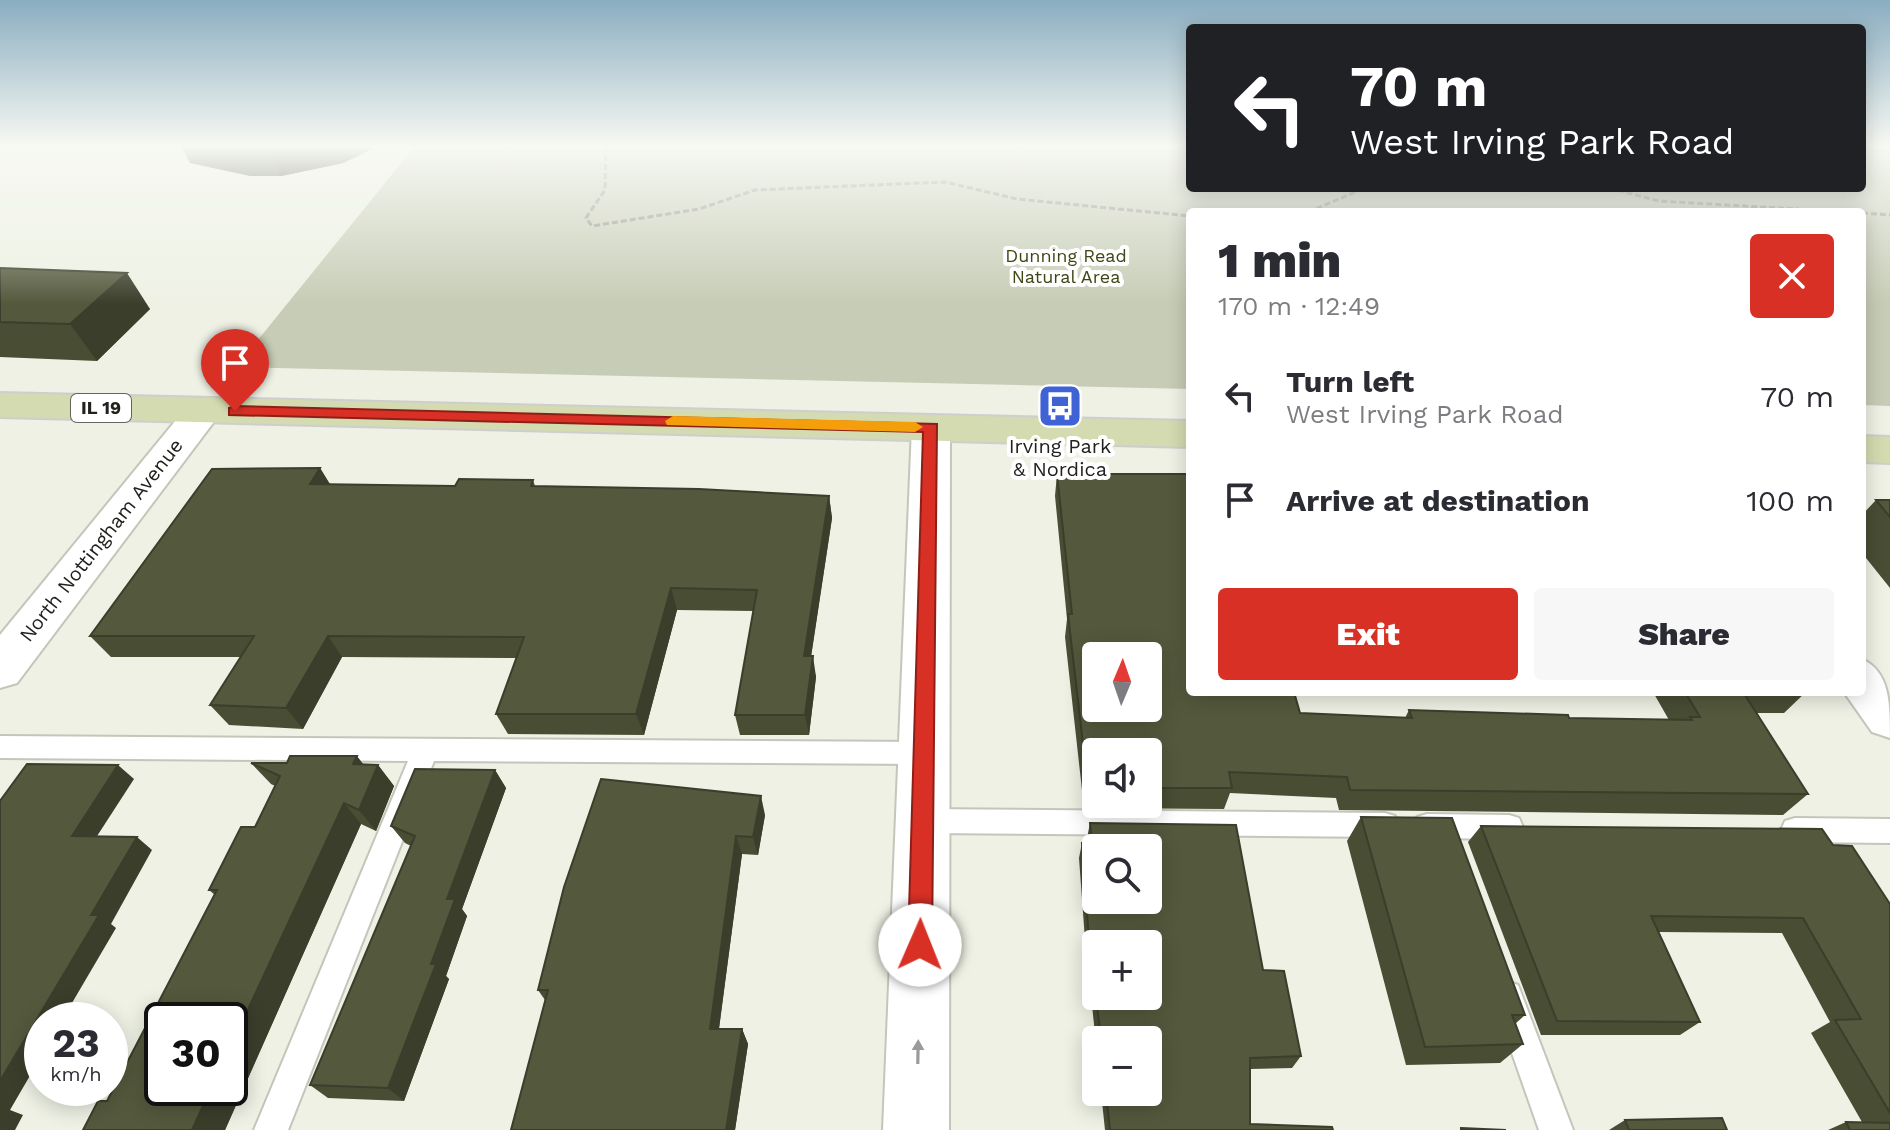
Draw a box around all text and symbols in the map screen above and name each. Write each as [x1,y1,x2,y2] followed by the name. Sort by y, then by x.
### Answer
[1350,54,1487,120] text: 70 m
[1218,56,1322,160] icon: left
[1350,121,1734,163] text: West Irving Park Road
[1218,232,1341,289] text: 1 min
[1750,234,1834,318] button: close
[1005,245,1127,287] park label: Dunning Read Natural Area
[1218,291,1380,321] text: 170 m · 12:49
[201,329,269,411] pin
[213,341,257,385] icon: arrive
[1286,364,1414,399] text: Turn left
[1218,374,1262,418] icon: left
[1760,379,1834,414] text: 70 m
[1036,382,1084,430] bus stop icon: Irving Park & Nordica
[71,394,131,422] road number: IL 19
[1286,399,1564,429] text: West Irving Park Road
[14,434,188,646] street label: North Nottingham Avenue
[1009,434,1111,481] place label: Irving Park & Nordica
[1218,478,1262,522] icon: arrive
[1286,483,1590,518] text: Arrive at destination
[1746,483,1834,518] text: 100 m
[1218,588,1518,680] button: Exit
[1534,588,1834,680] button: Share
[1082,642,1162,722] north arrow
[1082,642,1162,1106] map controls
[1082,738,1162,818] button: sound
[1082,834,1162,914] button: search
[878,903,962,987] position arrow
[1082,930,1162,1010] button: +
[144,1002,248,1106] speed limit sign: 30
[52,1020,100,1067] text: 23
[1082,1026,1162,1106] button: −
[912,1039,924,1064] one-way arrow
[50,1062,102,1086] text: km/h

